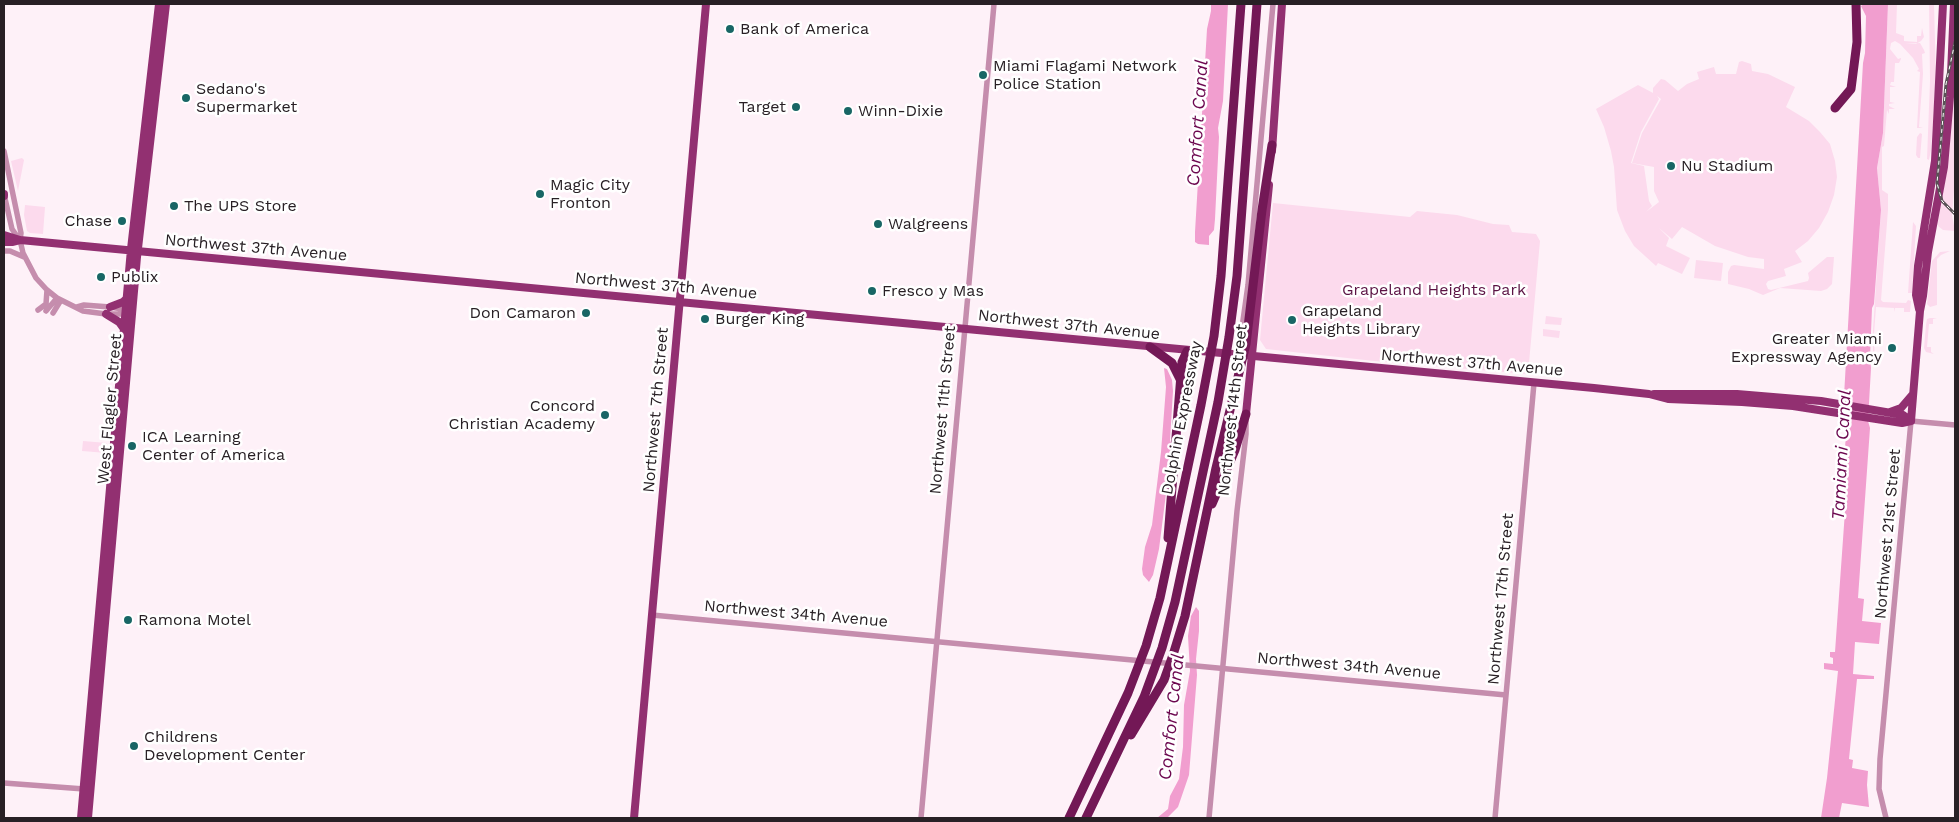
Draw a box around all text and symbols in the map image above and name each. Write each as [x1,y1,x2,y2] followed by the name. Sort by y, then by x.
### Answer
[740,19,869,39] place label: Bank of America
[724,23,736,35] marker: Bank of America
[993,56,1177,94] place label: Miami Flagami Network Police Station
[1183,59,1213,187] water label: Comfort Canal
[977,69,989,81] marker: Miami Flagami Network Police Station
[196,79,297,117] place label: Sedano's Supermarket
[180,92,192,104] marker: Sedano's Supermarket
[739,97,786,117] place label: Target
[790,101,802,113] marker: Target
[858,101,943,121] place label: Winn-Dixie
[842,105,854,117] marker: Winn-Dixie
[1681,156,1773,176] place label: Nu Stadium
[1665,160,1677,172] marker: Nu Stadium
[550,175,630,213] place label: Magic City Fronton
[534,188,546,200] marker: Magic City Fronton
[184,196,297,216] place label: The UPS Store
[168,200,180,212] marker: The UPS Store
[64,211,112,231] place label: Chase
[888,214,968,234] place label: Walgreens
[116,215,128,227] marker: Chase
[872,218,884,230] marker: Walgreens
[164,230,348,266] street label: Northwest 37th Avenue
[111,267,158,287] place label: Publix
[574,268,758,304] street label: Northwest 37th Avenue
[95,271,107,283] marker: Publix
[1342,280,1526,300] park label: Grapeland Heights Park
[882,281,984,301] place label: Fresco y Mas
[866,285,878,297] marker: Fresco y Mas
[1302,301,1420,339] place label: Grapeland Heights Library
[469,303,576,323] place label: Don Camaron
[977,306,1161,344] street label: Northwest 37th Avenue
[580,307,592,319] marker: Don Camaron
[715,309,804,329] place label: Burger King
[699,313,711,325] marker: Burger King
[1286,314,1298,326] marker: Grapeland Heights Library
[1214,323,1252,497] street label: Northwest 14th Street
[926,325,960,495] street label: Northwest 11th Street
[639,327,673,493] street label: Northwest 7th Street
[1731,329,1882,367] place label: Greater Miami Expressway Agency
[94,333,126,485] street label: West Flagler Street
[1158,339,1206,497] street label: Dolphin Expressway
[1886,342,1898,354] marker: Greater Miami Expressway Agency
[1380,345,1564,381] street label: Northwest 37th Avenue
[1828,389,1856,521] water label: Tamiami Canal
[449,396,595,434] place label: Concord Christian Academy
[599,409,611,421] marker: Concord Christian Academy
[142,427,285,465] place label: ICA Learning Center of America
[126,440,138,452] marker: ICA Learning Center of America
[1871,448,1905,620] street label: Northwest 21st Street
[1484,512,1518,686] street label: Northwest 17th Street
[703,596,889,632] street label: Northwest 34th Avenue
[138,610,251,630] place label: Ramona Motel
[122,614,134,626] marker: Ramona Motel
[1256,648,1442,684] street label: Northwest 34th Avenue
[1155,653,1189,781] water label: Comfort Canal
[144,727,306,765] place label: Childrens Development Center
[128,740,140,752] marker: Childrens Development Center

